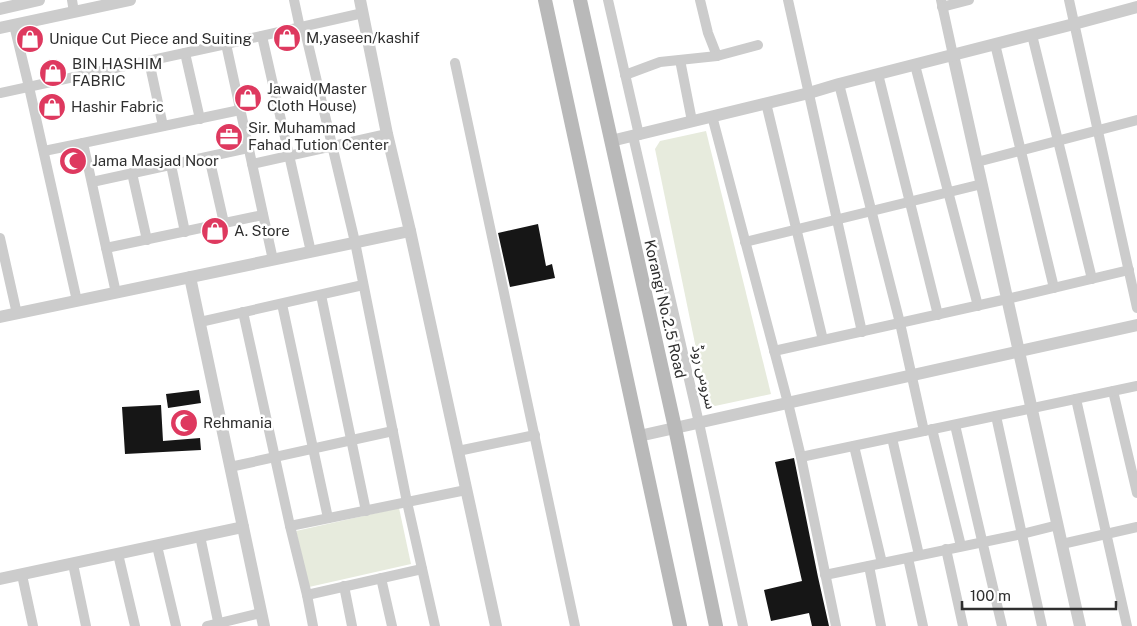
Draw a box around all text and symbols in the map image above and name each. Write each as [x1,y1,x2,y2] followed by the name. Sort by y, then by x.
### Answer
[272,23,302,53] shop icon: M,yaseen/kashif
[15,24,45,54] shop icon: Unique Cut Piece and Suiting
[306,29,420,46] place label: M,yaseen/kashif
[49,30,252,47] place label: Unique Cut Piece and Suiting
[72,55,162,89] place label: BIN HASHIM FABRIC
[38,58,68,88] shop icon: BIN HASHIM FABRIC
[267,80,367,114] place label: Jawaid(Master Cloth House)
[233,83,263,113] shop icon: Jawaid(Master Cloth House)
[37,92,67,122] shop icon: Hashir Fabric
[71,98,164,115] place label: Hashir Fabric
[248,119,389,153] place label: Sir. Muhammad Fahad Tution Center
[214,122,244,152] office icon: Sir. Muhammad Fahad Tution Center
[58,146,88,176] mosque icon: Jama Masjad Noor
[92,152,219,169] place label: Jama Masjad Noor
[200,216,230,246] shop icon: A. Store
[234,222,290,239] place label: A. Store
[641,238,690,380] street label: Korangi No.2.5 Road
[688,343,720,411] street label: سروس روڈ
[169,408,199,438] mosque icon: Rehmania
[203,414,272,431] place label: Rehmania
[962,578,1116,610] scale bar
[970,587,1011,604] text: 100 m

